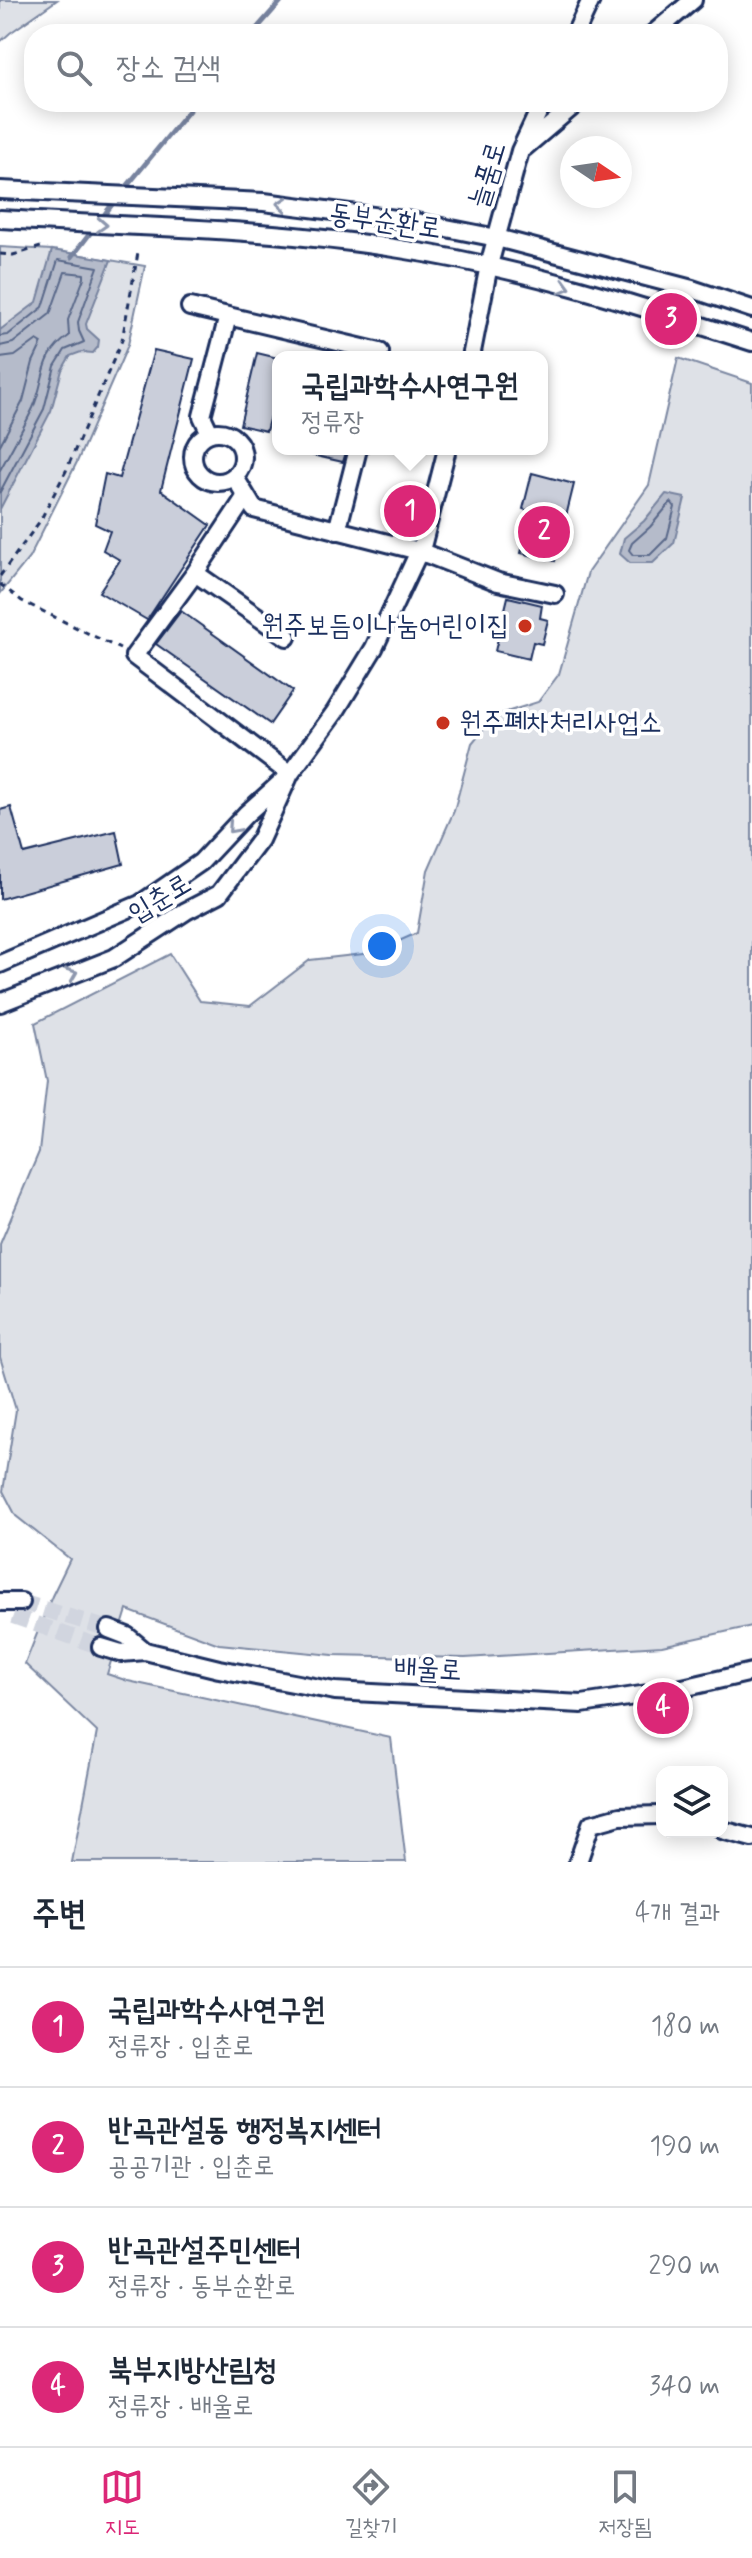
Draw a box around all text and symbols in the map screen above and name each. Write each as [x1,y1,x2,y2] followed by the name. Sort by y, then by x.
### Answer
[24,24,728,112] search box
[52,46,96,90] icon: search
[116,49,221,88] text: 장소 검색
[560,136,632,208] north arrow
[460,137,516,213] street label: 늘품로
[275,196,288,213] one-way arrow
[327,196,443,248] street label: 동부순환로
[96,216,109,233] one-way arrow
[557,277,571,294] one-way arrow
[645,289,697,349] pin: 3
[272,351,548,455] popup
[301,367,519,406] text: 국립과학수사연구원
[301,406,364,440] text: 정류장
[384,481,436,541] pin: 1
[518,502,570,562] pin: 2
[261,608,509,645] place label: 원주보듬이나눔어린이집
[516,617,534,635] marker: 원주보듬이나눔어린이집
[459,705,662,742] place label: 원주폐차처리사업소
[434,714,452,732] marker: 원주폐차처리사업소
[228,818,242,833] one-way arrow
[122,866,198,932] street label: 입춘로
[362,926,402,966] your location
[64,967,78,984] one-way arrow
[393,1650,463,1690] street label: 배울로
[637,1678,689,1738] pin: 4
[656,1766,728,1838] map controls
[656,1766,728,1838] button: layers
[32,1892,87,1937] text: 주변
[635,1897,720,1931] text: 4개 결과
[108,1991,325,2030] text: 국립과학수사연구원
[52,2010,64,2044] text: 1
[651,2010,720,2044] text: 180 m
[108,2030,254,2064] text: 정류장 · 입춘로
[108,2111,382,2150] text: 반곡관설동 행정복지센터
[52,2130,64,2164] text: 2
[650,2130,720,2164] text: 190 m
[108,2150,274,2184] text: 공공기관 · 입춘로
[108,2231,301,2270] text: 반곡관설주민센터
[52,2250,64,2284] text: 3
[648,2250,720,2284] text: 290 m
[108,2270,295,2304] text: 정류장 · 동부순환로
[108,2351,277,2390] text: 북부지방산림청
[50,2370,66,2404] text: 4
[649,2370,720,2404] text: 340 m
[108,2390,254,2424] text: 정류장 · 배울로
[100,2465,144,2542] tab: 지도
[345,2465,398,2542] tab: 길찾기
[599,2465,652,2542] tab: 저장됨

